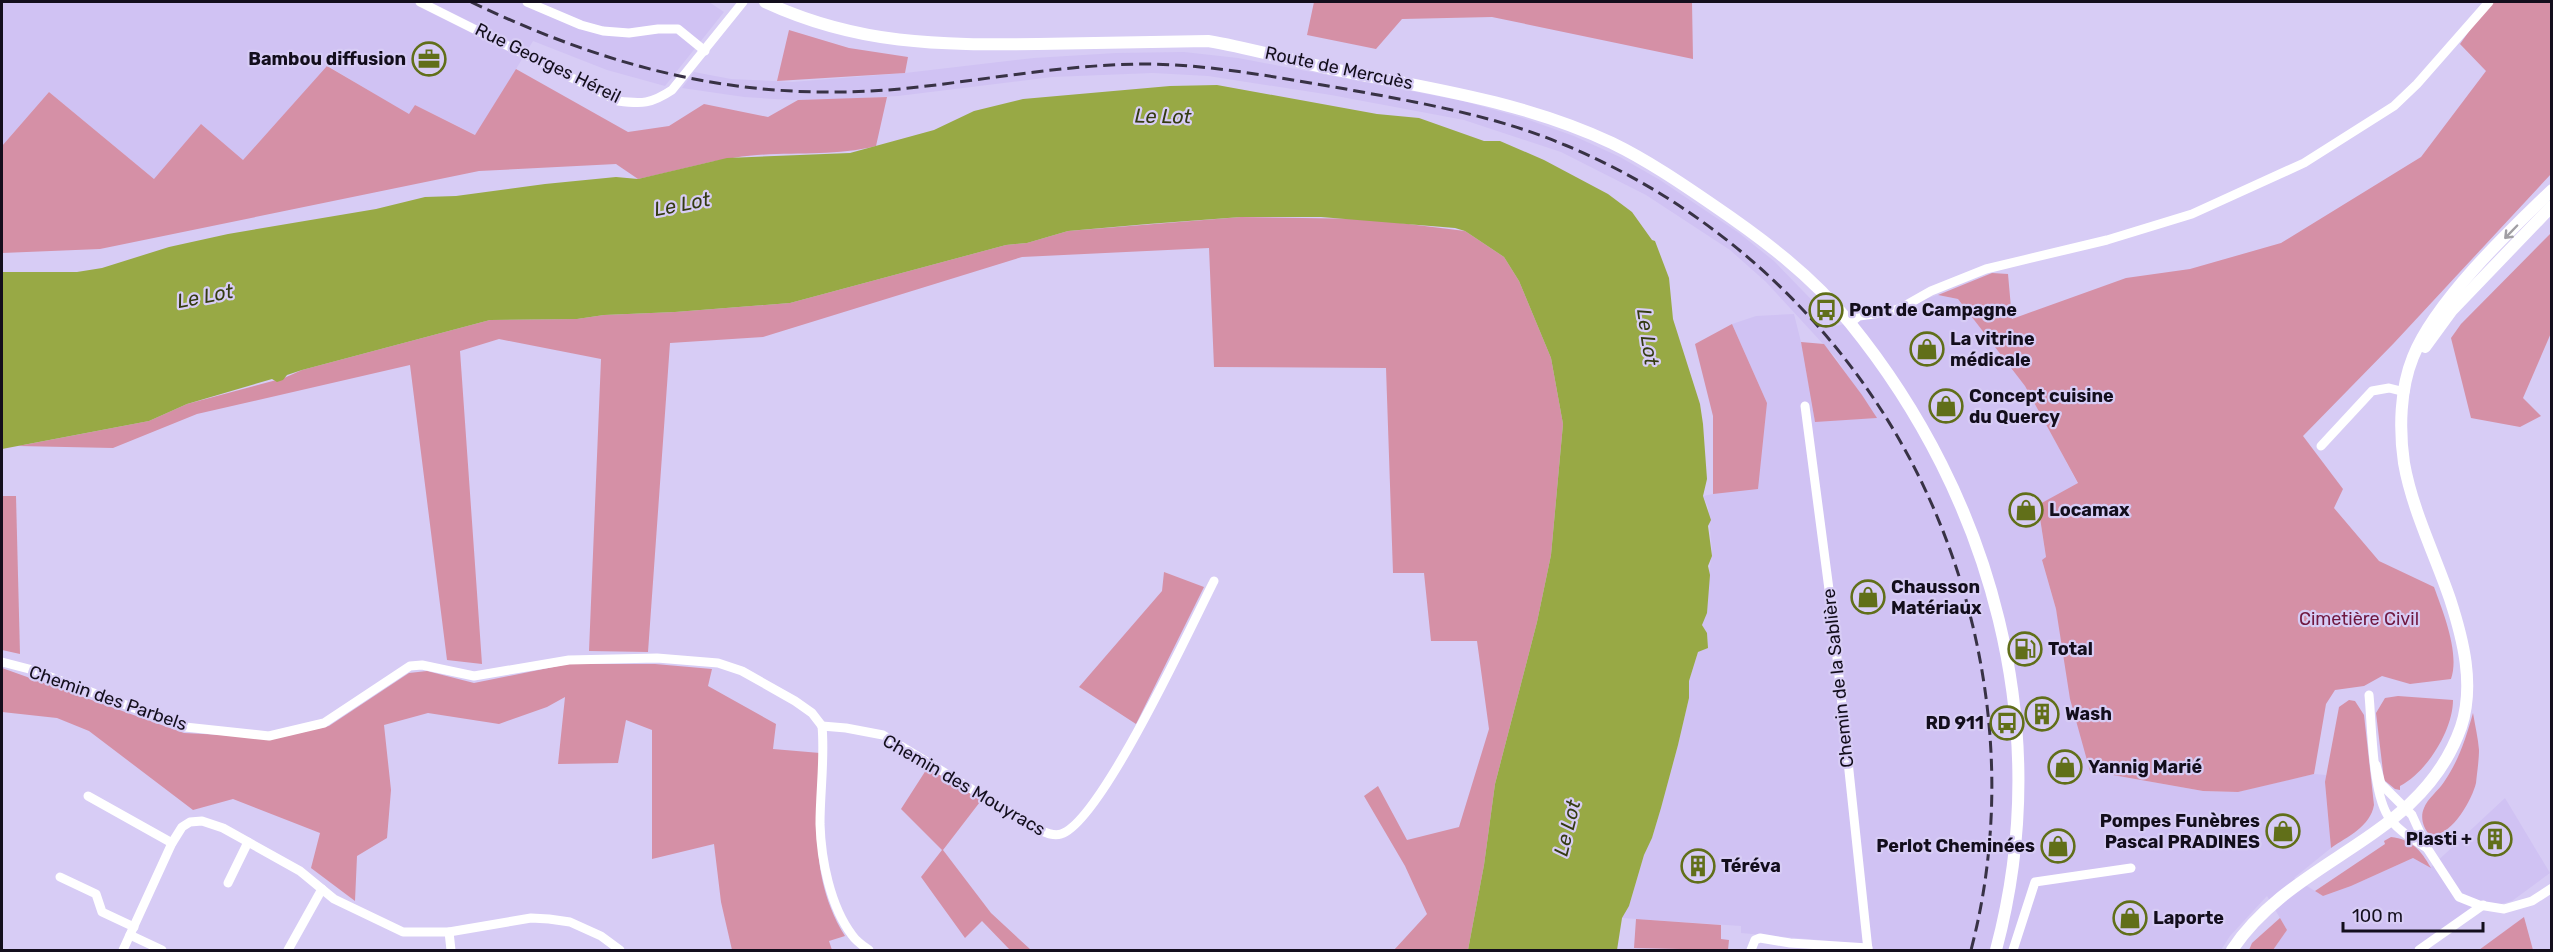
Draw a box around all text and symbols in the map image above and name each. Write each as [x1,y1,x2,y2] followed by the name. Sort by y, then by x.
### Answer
[472,18,624,108] street label: Rue Georges Héreil
[411,41,447,77] office icon: Bambou diffusion
[1263,42,1415,94] street label: Route de Mercuès
[248,48,406,70] place label: Bambou diffusion
[1134,104,1192,128] water label: Le Lot
[652,187,712,221] water label: Le Lot
[2503,224,2518,239] one-way arrow
[175,279,235,313] water label: Le Lot
[1808,292,1844,328] bus stop icon: Pont de Campagne
[1849,299,2017,321] place label: Pont de Campagne
[1632,307,1664,367] water label: Le Lot
[1950,328,2035,371] place label: La vitrine médicale
[1909,331,1945,367] shop icon: La vitrine médicale
[1969,385,2114,428] place label: Concept cuisine du Quercy
[1928,388,1964,424] shop icon: Concept cuisine du Quercy
[2008,492,2044,528] shop icon: Locamax
[2049,499,2130,521] place label: Locamax
[1891,576,1982,619] place label: Chausson Matériaux
[1850,579,1886,615] shop icon: Chausson Matériaux
[1818,587,1858,769] street label: Chemin de la Sablière
[2299,608,2419,630] park label: Cimetière Civil
[2007,631,2043,667] fuel station icon: Total
[2048,638,2093,660] place label: Total
[26,661,190,735] street label: Chemin des Parbels
[2024,696,2060,732] building icon: Wash
[2065,703,2112,725] place label: Wash
[1989,705,2025,741] bus stop icon: RD 911
[1925,712,1984,734] place label: RD 911
[879,729,1049,841] street label: Chemin des Mouyracs
[2047,749,2083,785] shop icon: Yannig Marié
[2088,756,2202,778] place label: Yannig Marié
[1548,797,1586,858] water label: Le Lot
[2100,810,2260,853] place label: Pompes Funèbres Pascal PRADINES
[2265,813,2301,849] shop icon: Pompes Funèbres Pascal PRADINES
[2477,821,2513,857] building icon: Plasti +
[2040,828,2076,864] shop icon: Perlot Cheminées
[2406,828,2472,850] place label: Plasti +
[1876,835,2035,857] place label: Perlot Cheminées
[1680,848,1716,884] building icon: Téréva
[1721,855,1781,877] place label: Téréva
[2343,895,2482,933] scale bar
[2112,900,2148,936] shop icon: Laporte
[2352,905,2403,927] text: 100 m
[2153,907,2224,929] place label: Laporte

